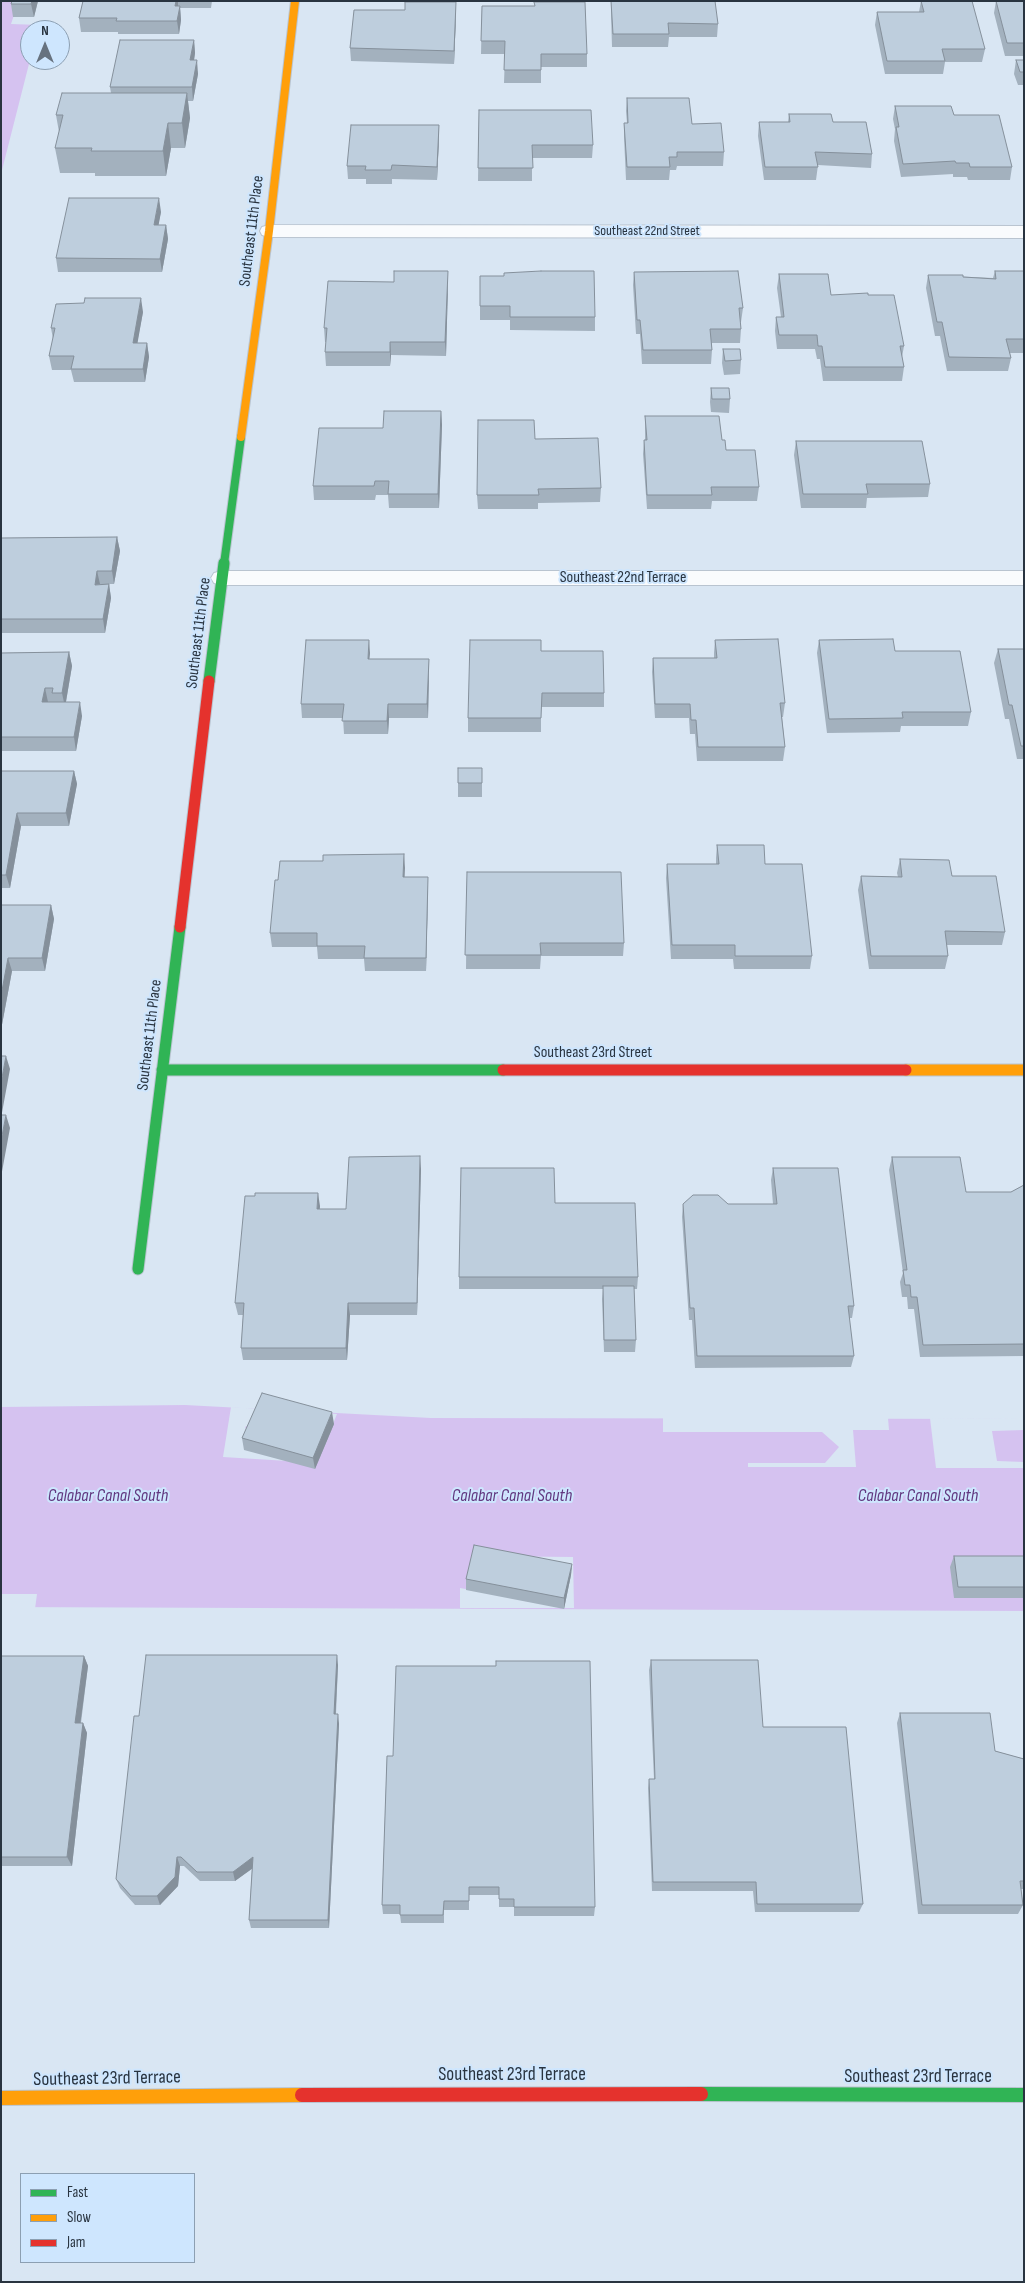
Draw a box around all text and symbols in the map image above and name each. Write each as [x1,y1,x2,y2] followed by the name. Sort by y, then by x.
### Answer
[20,20,70,70] north arrow
[41,22,49,39] text: N
[236,174,268,288] street label: Southeast 11th Place
[594,223,700,239] street label: Southeast 22nd Street
[560,568,686,588] street label: Southeast 22nd Terrace
[183,576,215,690] street label: Southeast 11th Place
[134,978,166,1092] street label: Southeast 11th Place
[534,1043,652,1063] street label: Southeast 23rd Street
[48,1485,168,1507] water label: Calabar Canal South
[452,1485,572,1507] water label: Calabar Canal South
[858,1485,978,1507] water label: Calabar Canal South
[438,2064,586,2086] street label: Southeast 23rd Terrace
[33,2066,181,2092] street label: Southeast 23rd Terrace
[844,2066,992,2088] street label: Southeast 23rd Terrace
[20,2173,195,2263] legend
[67,2183,88,2202] text: Fast
[67,2208,91,2227] text: Slow
[67,2233,85,2252] text: Jam

